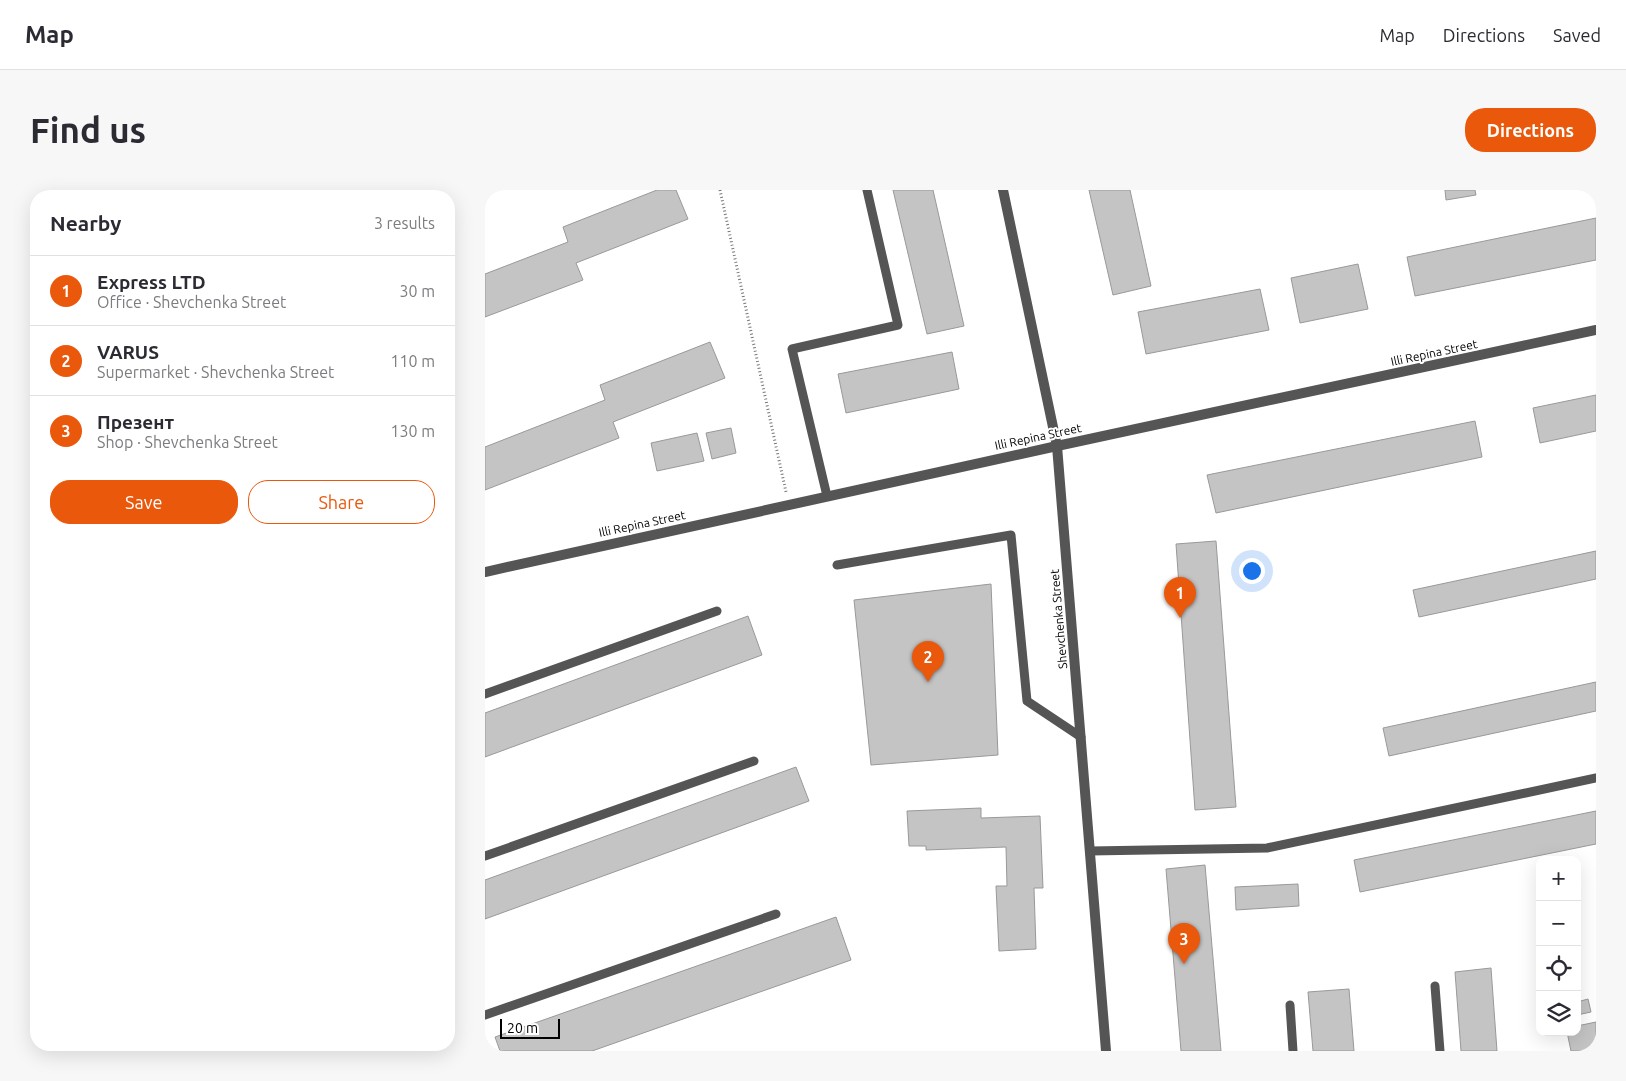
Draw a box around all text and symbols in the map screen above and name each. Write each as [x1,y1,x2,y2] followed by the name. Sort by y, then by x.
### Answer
[25,21,74,48] text: Map
[1379,25,1415,45] text: Map
[1443,25,1525,45] text: Directions
[1553,25,1601,45] text: Saved
[1465,108,1596,152] button: Directions
[30,110,146,150] text: Find us
[50,211,121,235] text: Nearby
[374,214,435,232] text: 3 results
[97,271,206,293] text: Express LTD
[61,282,71,300] text: 1
[399,282,435,300] text: 30 m
[97,293,286,311] text: Office · Shevchenka Street
[1389,337,1479,368] street label: Illi Repina Street
[97,341,159,363] text: VARUS
[61,352,71,370] text: 2
[390,352,435,370] text: 110 m
[97,363,334,381] text: Supermarket · Shevchenka Street
[97,411,174,433] text: Презент
[993,421,1083,452] street label: Illi Repina Street
[61,422,71,440] text: 3
[390,422,435,440] text: 130 m
[97,433,278,451] text: Shop · Shevchenka Street
[50,480,238,524] button: Save
[248,480,435,524] button: Share
[597,508,687,539] street label: Illi Repina Street
[1239,558,1265,584] your location
[1048,568,1069,669] street label: Shevchenka Street
[1164,577,1196,618] pin: 1
[912,641,944,682] pin: 2
[1536,856,1581,1036] map controls
[1536,856,1581,901] button: +
[1536,901,1581,946] button: −
[1168,923,1200,964] pin: 3
[1536,946,1581,991] button: locate
[1536,991,1581,1036] button: layers
[500,1016,560,1039] scale bar
[507,1020,538,1036] text: 20 m

